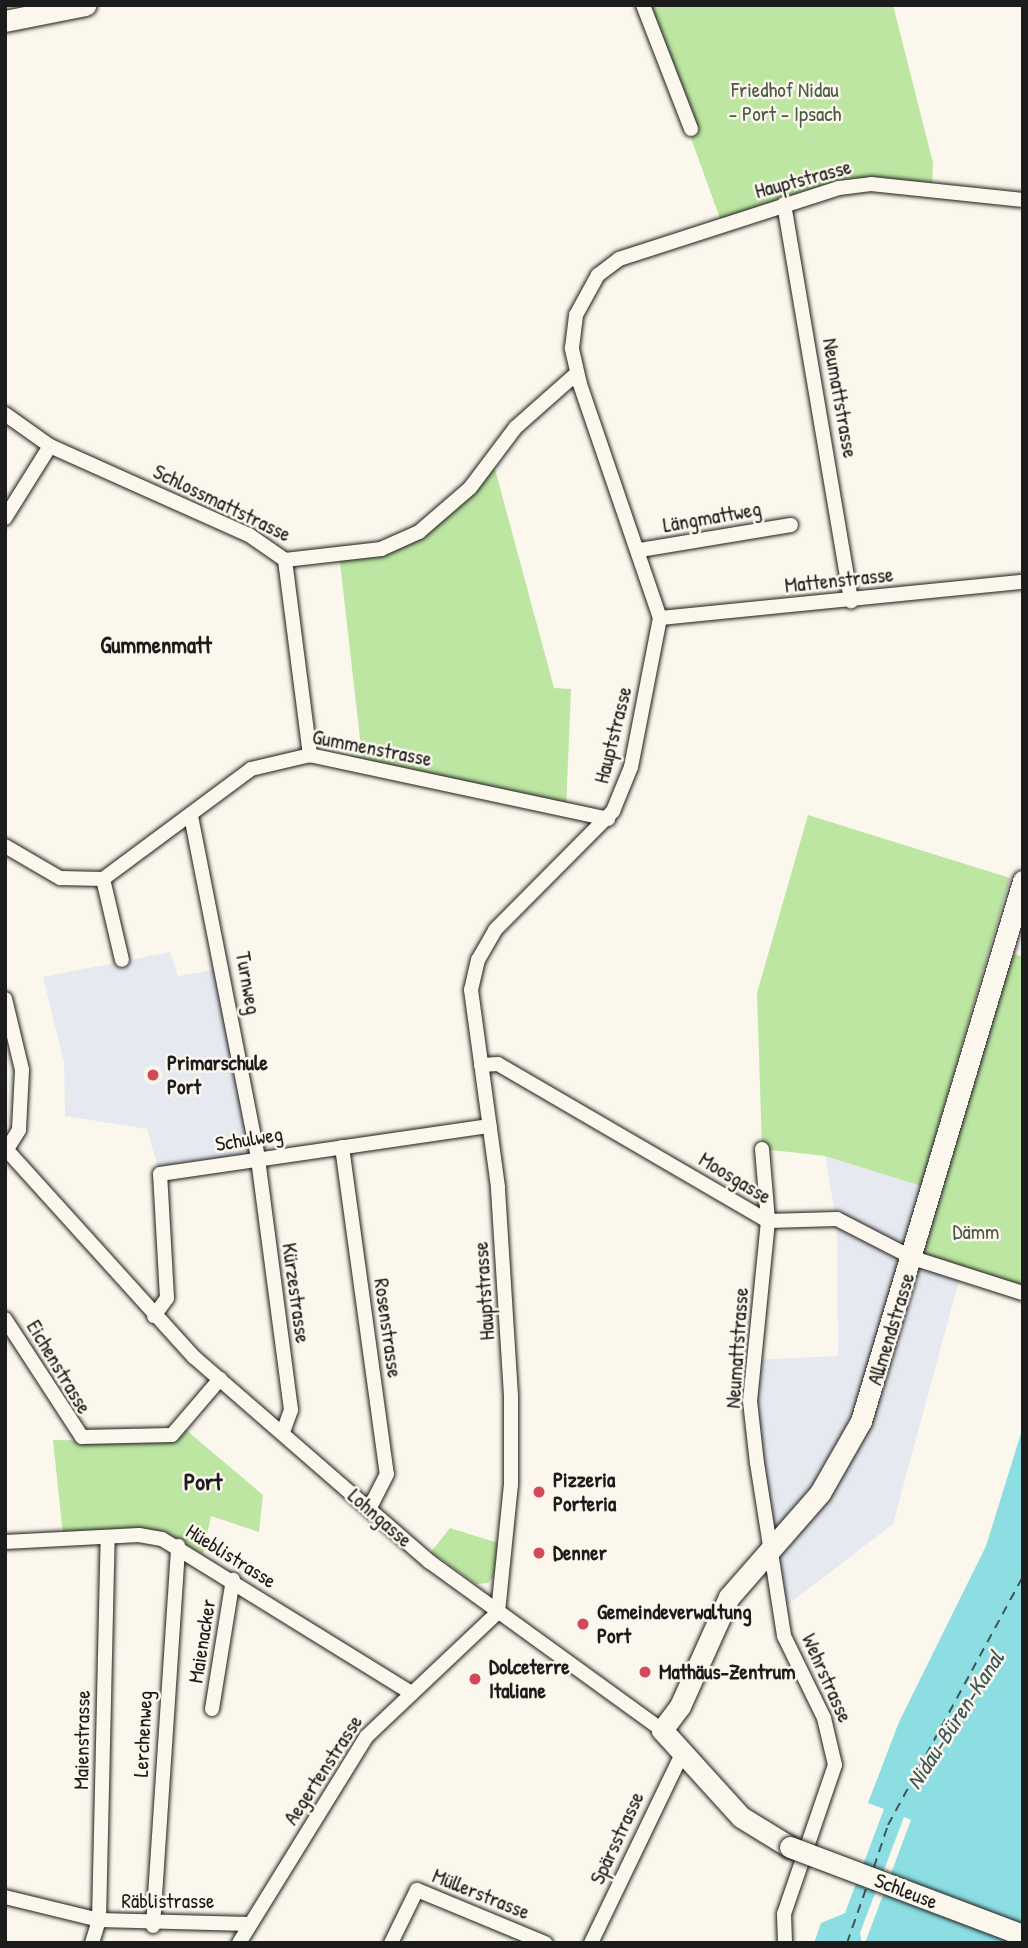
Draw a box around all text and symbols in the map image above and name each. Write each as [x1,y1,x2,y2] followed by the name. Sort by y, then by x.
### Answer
[729,77,841,127] park label: Friedhof Nidau - Port - Ipsach
[752,154,854,204] street label: Hauptstrasse
[817,336,863,460] street label: Neumattstrasse
[149,459,295,547] street label: Schlossmattstrasse
[661,496,763,538] street label: Längmattweg
[783,562,895,598] street label: Mattenstrasse
[100,631,212,659] district label: Gummenmatt
[589,684,637,786] street label: Hauptstrasse
[310,724,434,772] street label: Gummenstrasse
[230,950,266,1016] street label: Turnweg
[167,1050,268,1100] place label: Primarschule Port
[145,1067,161,1083] marker: Primarschule Port
[213,1121,285,1157] street label: Schulweg
[694,1147,776,1209] street label: Moosgasse
[953,1219,999,1245] park label: Dämm
[276,1241,316,1345] street label: Kürzestrasse
[468,1241,500,1341] street label: Hauptstrasse
[862,1270,920,1388] street label: Allmendstrasse
[369,1277,407,1379] street label: Rosenstrasse
[720,1287,754,1409] street label: Neumattstrasse
[21,1316,97,1418] street label: Eichenstrasse
[553,1467,616,1517] place label: Pizzeria Porteria
[184,1468,222,1496] district label: Port
[343,1483,417,1553] street label: Lohngasse
[531,1484,547,1500] marker: Pizzeria Porteria
[181,1518,281,1594] street label: Hüeblistrasse
[553,1540,607,1566] place label: Denner
[531,1545,547,1561] marker: Denner
[183,1597,221,1685] street label: Maienacker
[597,1599,752,1649] place label: Gemeindeverwaltung Port
[575,1616,591,1632] marker: Gemeindeverwaltung Port
[796,1630,858,1726] street label: Wehrstrasse
[900,1646,1010,1794] water label: Nidau-Büren-Kanal
[489,1654,570,1704] place label: Dolceterre Italiane
[659,1659,795,1685] place label: Mathäus-Zentrum
[637,1664,653,1680] marker: Mathäus-Zentrum
[467,1671,483,1687] marker: Dolceterre Italiane
[69,1690,95,1790] street label: Maienstrasse
[128,1690,158,1778] street label: Lerchenweg
[278,1710,368,1830] street label: Aegertenstrasse
[585,1788,649,1888] street label: Spärsstrasse
[429,1863,533,1925] street label: Müllerstrasse
[871,1868,941,1914] street label: Schleuse
[122,1888,214,1914] street label: Räblistrasse

